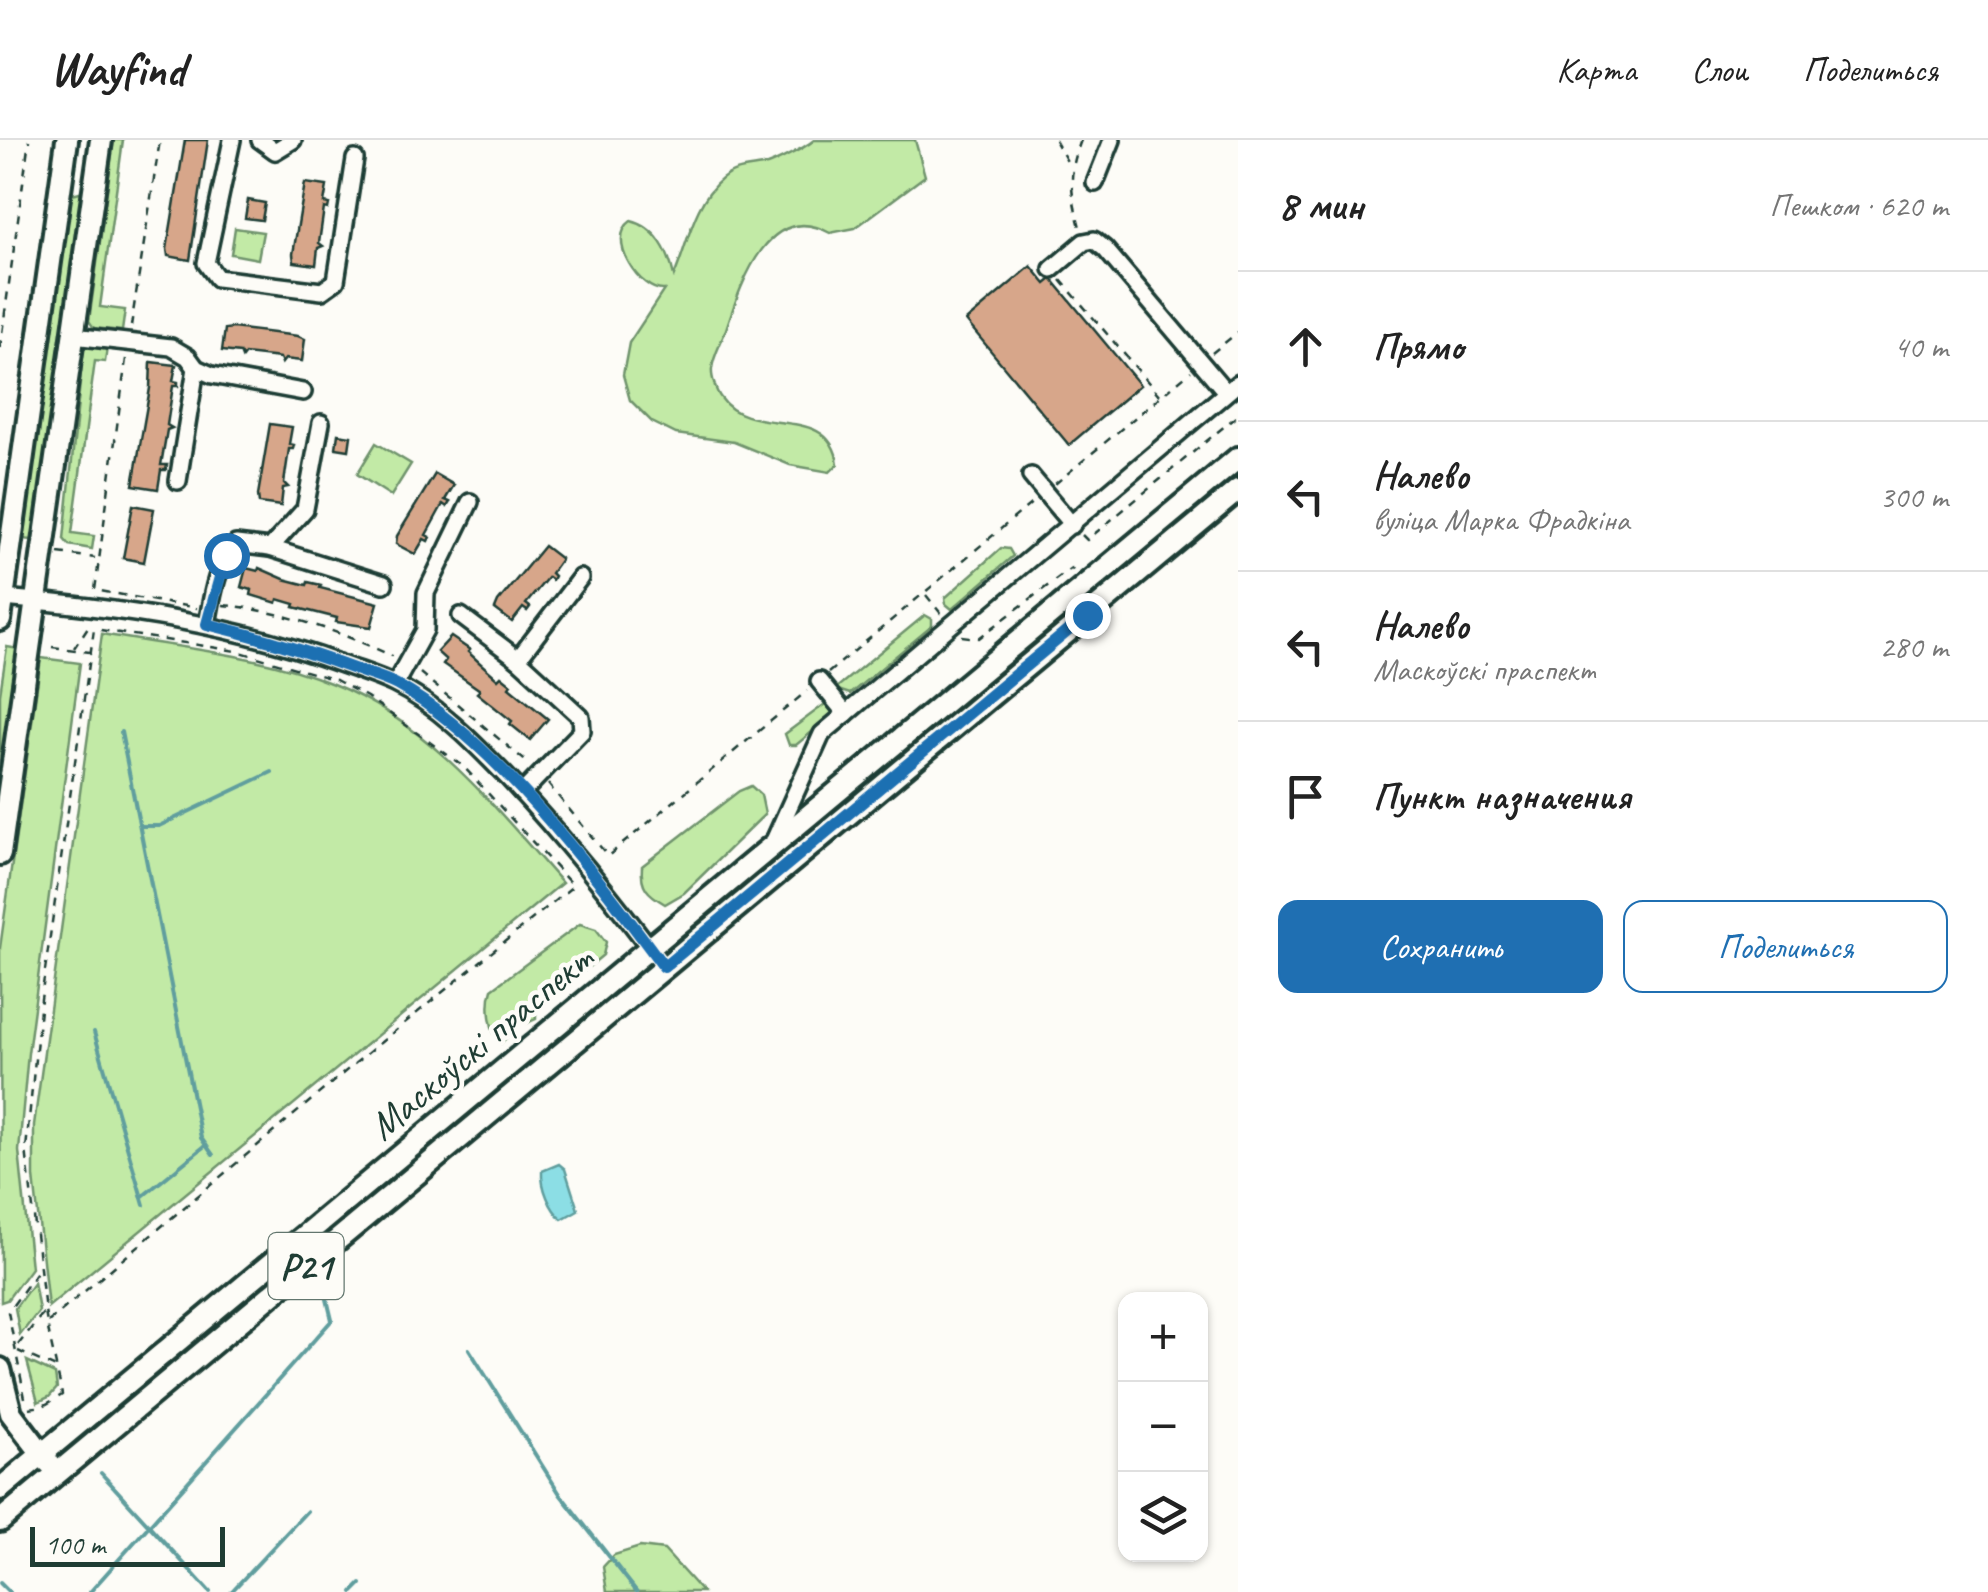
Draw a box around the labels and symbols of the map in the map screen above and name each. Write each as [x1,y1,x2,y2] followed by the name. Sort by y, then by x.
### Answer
[204,533,250,579] route start
[1065,593,1111,639] route end
[358,932,605,1151] street label: Маскоўскі праспект
[268,1233,344,1299] road number: Р21
[30,1522,225,1566] scale bar

